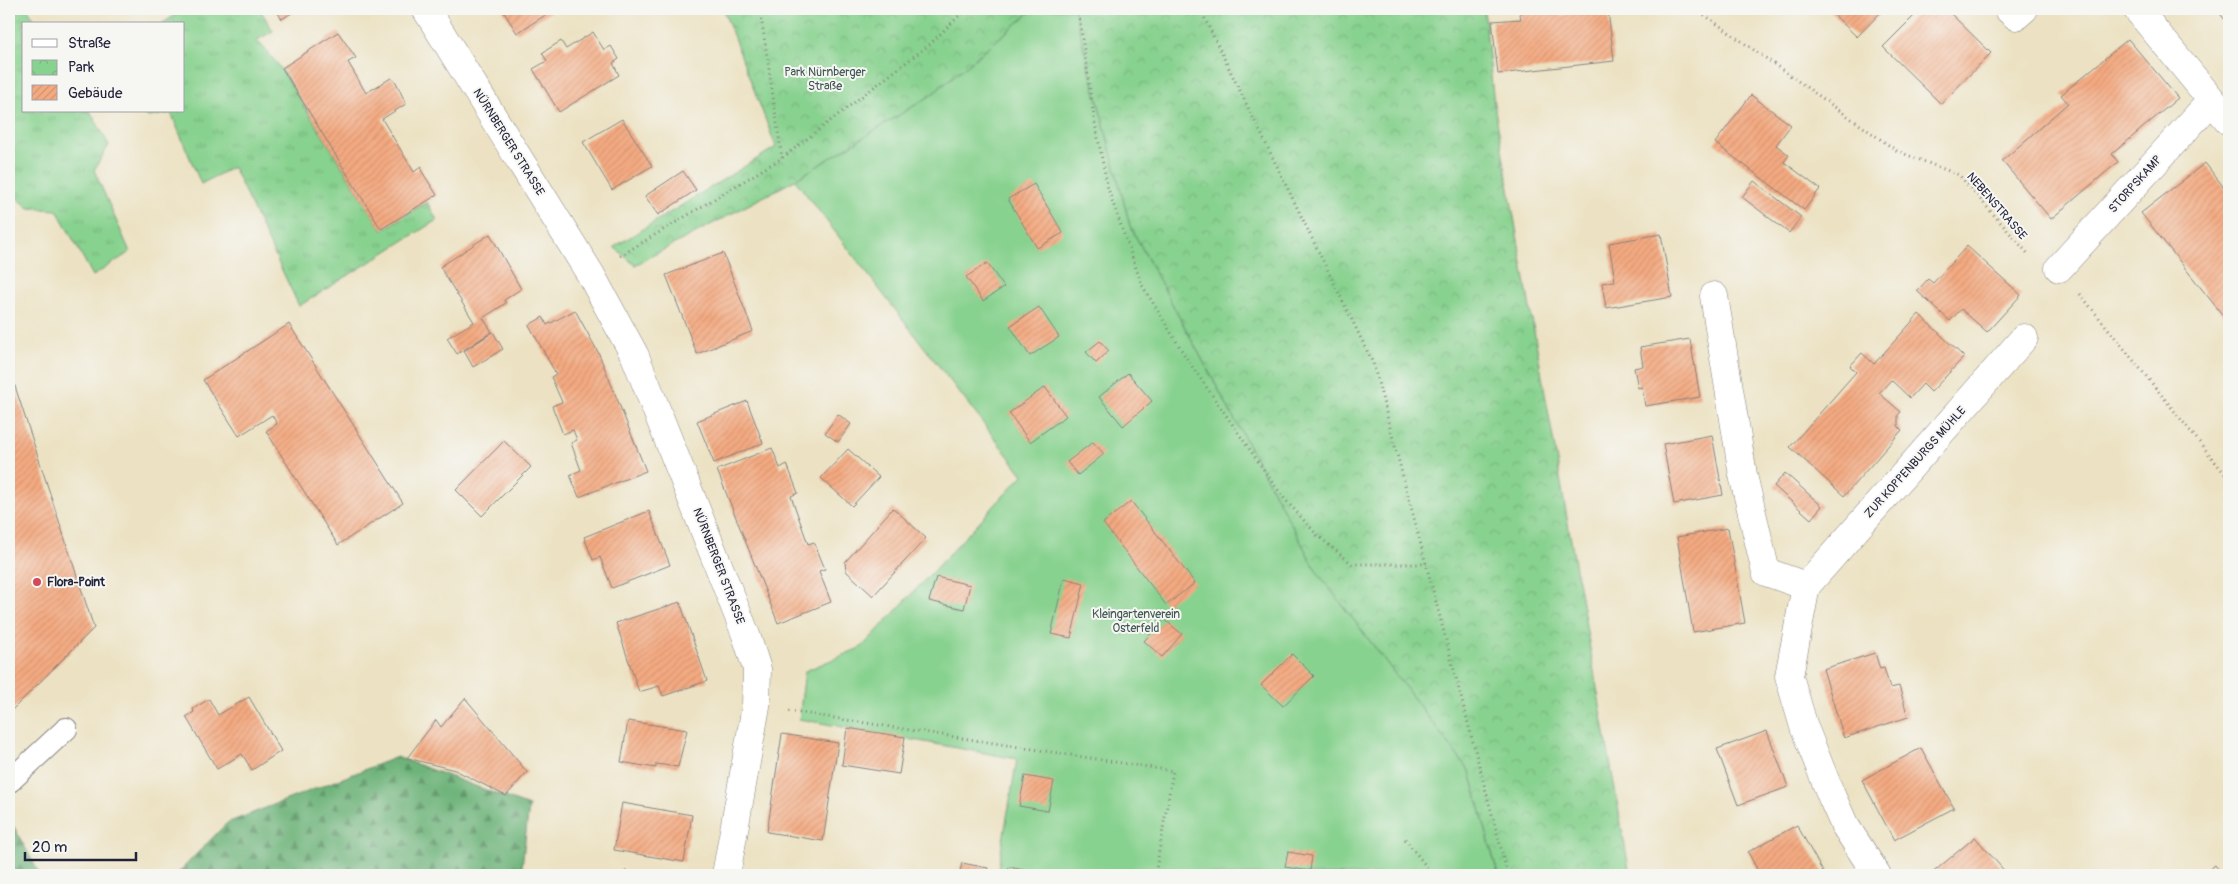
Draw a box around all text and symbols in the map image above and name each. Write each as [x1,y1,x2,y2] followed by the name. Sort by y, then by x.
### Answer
[22,22,185,112] legend
[68,34,111,53] text: Straße
[68,58,95,77] text: Park
[784,65,866,94] park label: Park Nürnberger Straße
[68,84,123,103] text: Gebäude
[469,85,549,199] street label: NÜRNBERGER STRASSE
[2106,152,2165,216] street label: STORPSKAMP
[1963,170,2030,243] street label: NEBENSTRASSE
[1861,403,1969,521] street label: ZUR KOPPENBURGS MÜHLE
[689,505,749,627] street label: NÜRNBERGER STRASSE
[47,575,106,590] place label: Flora-Point
[31,576,43,588] marker: Flora-Point
[1092,607,1180,636] park label: Kleingartenverein Osterfeld
[25,829,136,861] scale bar
[32,838,67,857] text: 20 m

